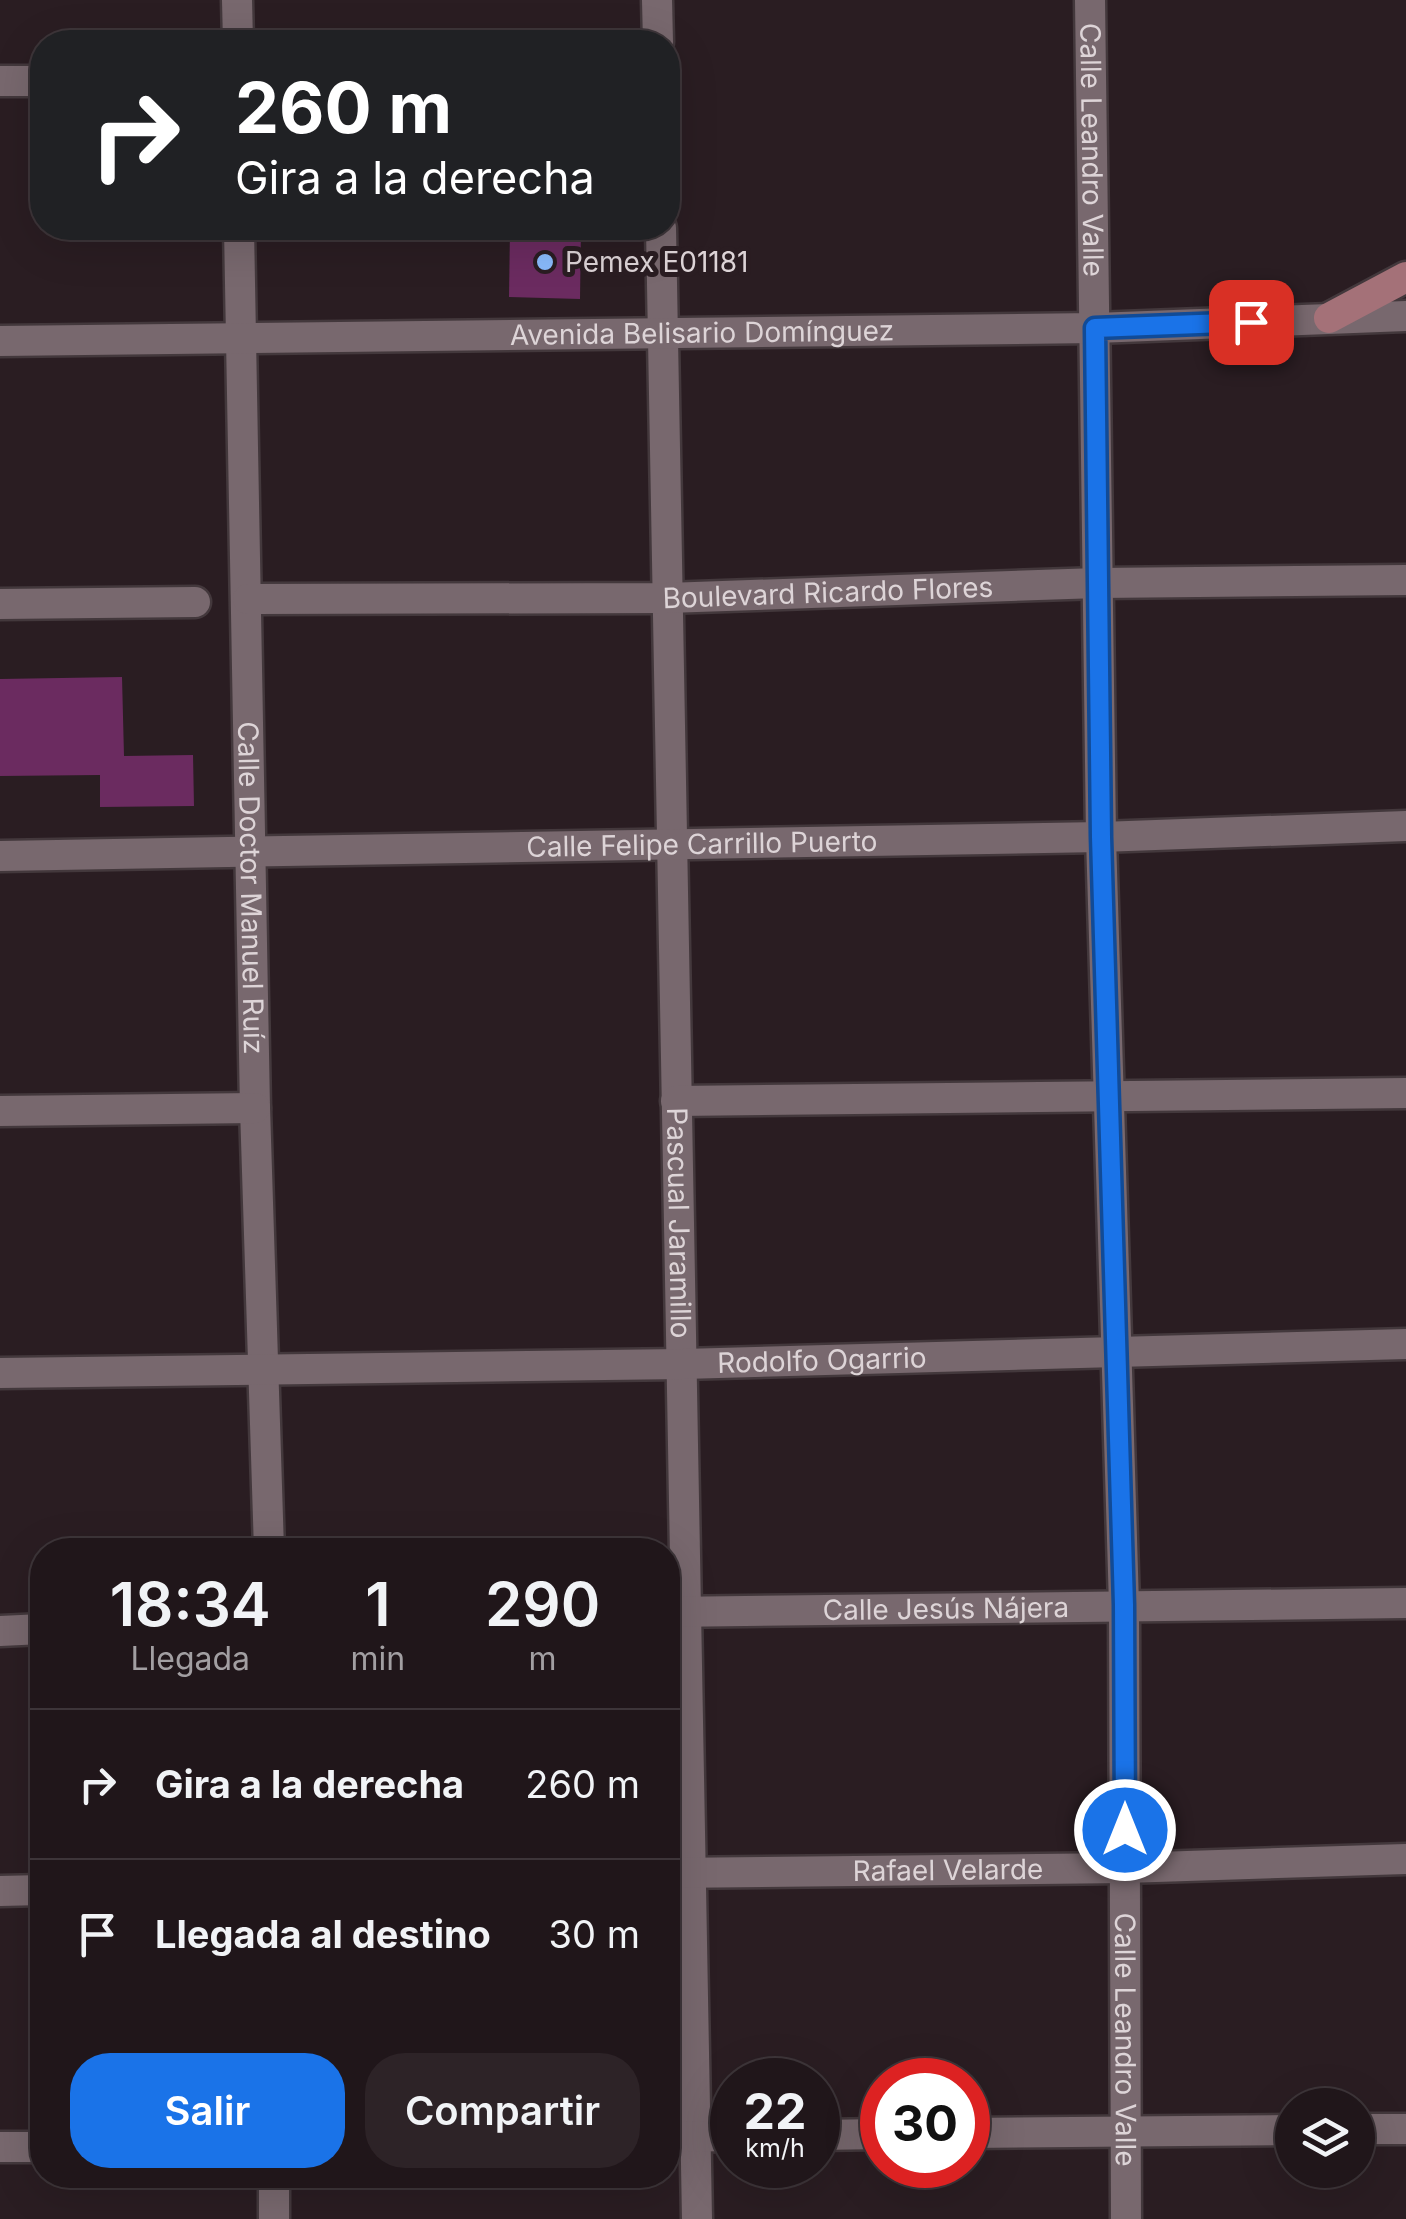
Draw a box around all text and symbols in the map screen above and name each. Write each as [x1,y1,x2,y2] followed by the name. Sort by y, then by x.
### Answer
[1073,23,1111,277] street label: Calle Leandro Valle
[235,65,452,150] text: 260 m
[70,70,200,200] icon: right
[235,150,595,205] text: Gira a la derecha
[565,245,748,279] place label: Pemex E01181
[534,251,556,273] marker: Pemex E01181
[1209,280,1294,365] pin
[1224,295,1279,350] icon: arrive
[510,313,894,352] street label: Avenida Belisario Domínguez
[662,570,994,615] street label: Boulevard Ricardo Flores
[231,721,271,1055] street label: Calle Doctor Manuel Ruíz
[526,824,878,864] street label: Calle Felipe Carrillo Puerto
[660,1107,698,1339] street label: Pascual Jaramillo
[717,1340,927,1380] street label: Rodolfo Ogarrio
[110,1568,271,1640] text: 18:34
[365,1568,391,1640] text: 1
[485,1568,600,1640] text: 290
[823,1590,1069,1627] street label: Calle Jesús Nájera
[130,1639,250,1678] text: Llegada
[350,1639,405,1678] text: min
[529,1639,557,1678] text: m
[70,1757,125,1812] icon: right
[155,1761,464,1807] text: Gira a la derecha
[525,1761,640,1807] text: 260 m
[1073,1778,1177,1882] position arrow
[853,1852,1043,1888] street label: Rafael Velarde
[70,1907,125,1962] icon: arrive
[155,1911,491,1957] text: Llegada al destino
[549,1911,640,1957] text: 30 m
[1108,1912,1143,2167] street label: Calle Leandro Valle
[70,2053,345,2168] button: Salir
[365,2053,640,2168] button: Compartir
[860,2058,990,2188] speed limit sign: 30
[744,2081,807,2141] text: 22
[1275,2088,1375,2188] map controls
[1275,2088,1375,2188] button: layers
[745,2133,805,2163] text: km/h

